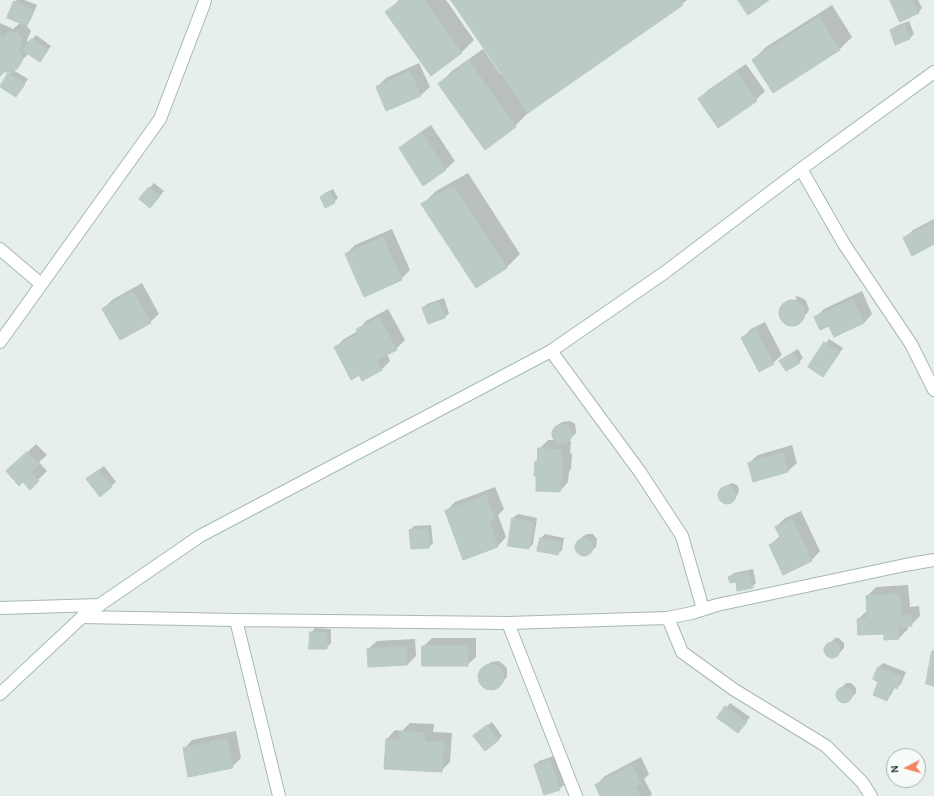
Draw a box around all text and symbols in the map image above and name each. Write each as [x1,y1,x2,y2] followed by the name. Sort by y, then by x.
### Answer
[886,748,926,788] north arrow
[889,765,900,774] text: N

